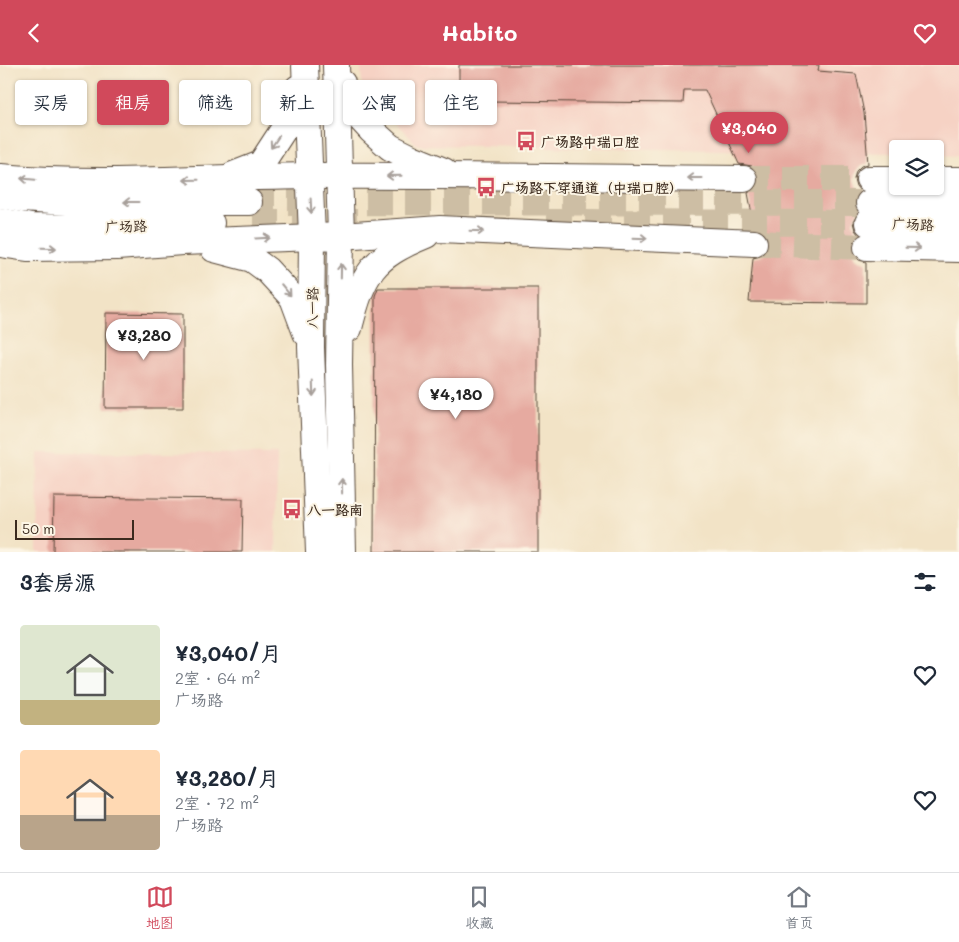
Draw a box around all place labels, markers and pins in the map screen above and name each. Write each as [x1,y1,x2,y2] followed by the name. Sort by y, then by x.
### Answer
[708,111,790,154] pin: ¥3,040
[515,130,537,152] bus stop icon: 广场路中瑞口腔
[541,132,639,151] place label: 广场路中瑞口腔
[475,176,497,198] bus stop icon: 广场路下穿通道（中瑞口腔）
[501,178,683,197] place label: 广场路下穿通道（中瑞口腔）
[103,319,185,361] pin: ¥3,280
[415,377,497,420] pin: ¥4,180
[281,498,303,520] bus stop icon: 八一路南
[307,500,363,519] place label: 八一路南

